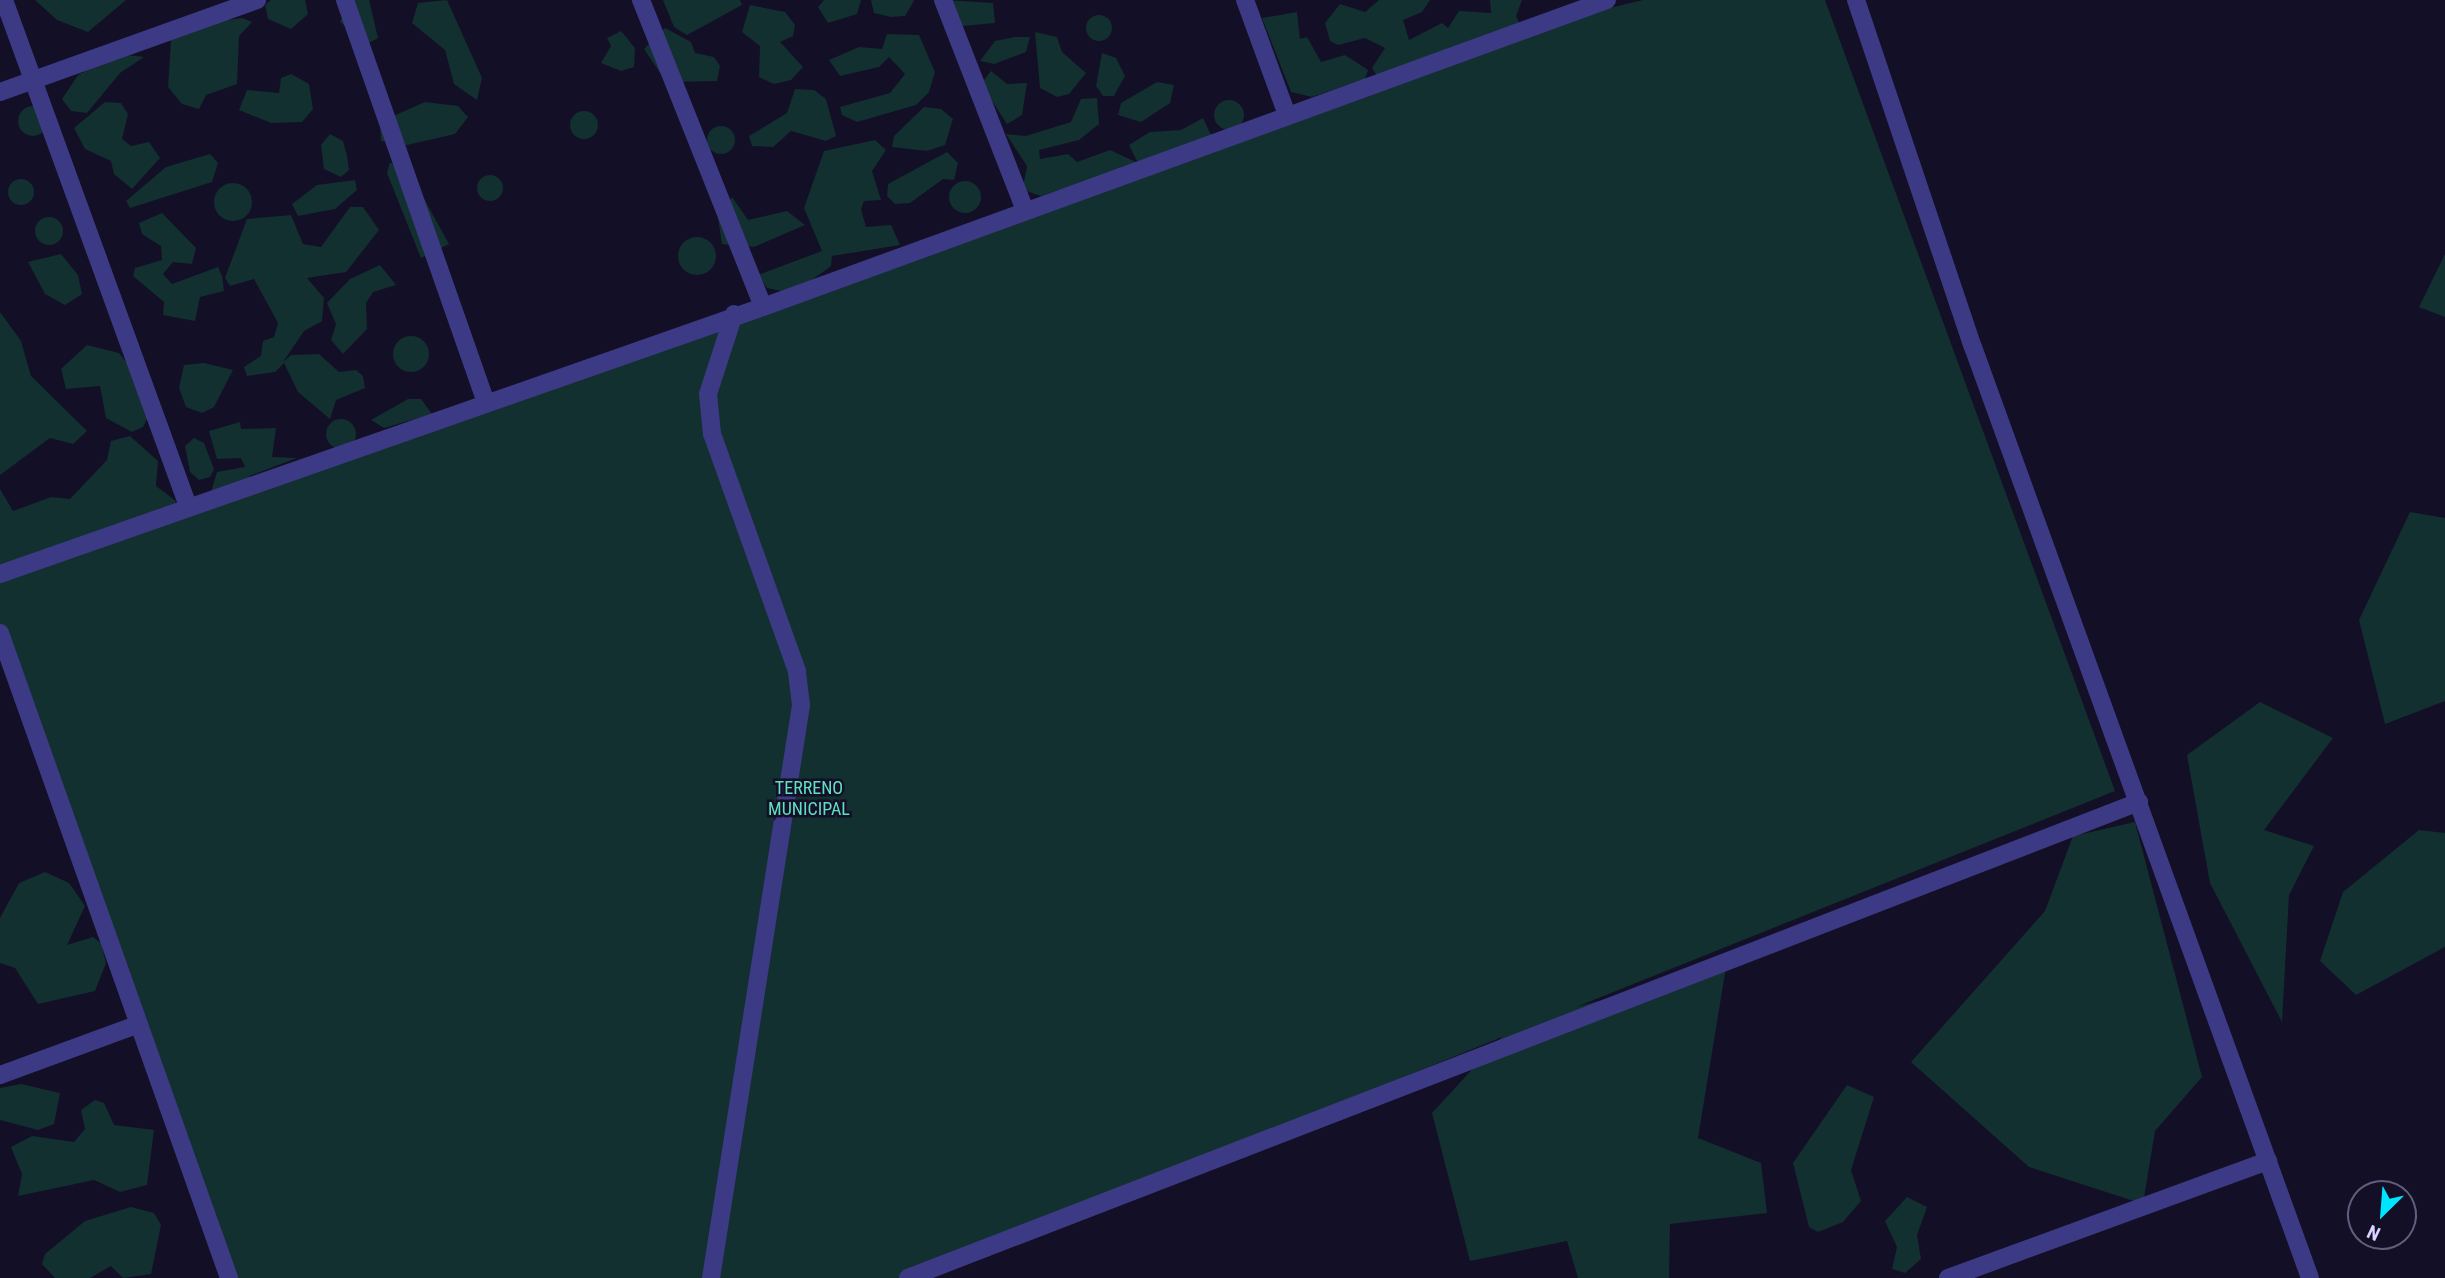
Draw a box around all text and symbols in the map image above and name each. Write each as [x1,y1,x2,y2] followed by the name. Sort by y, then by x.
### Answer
[768,778,850,820] park label: TERRENO MUNICIPAL
[2347,1180,2417,1250] north arrow
[2364,1220,2384,1246] text: N

